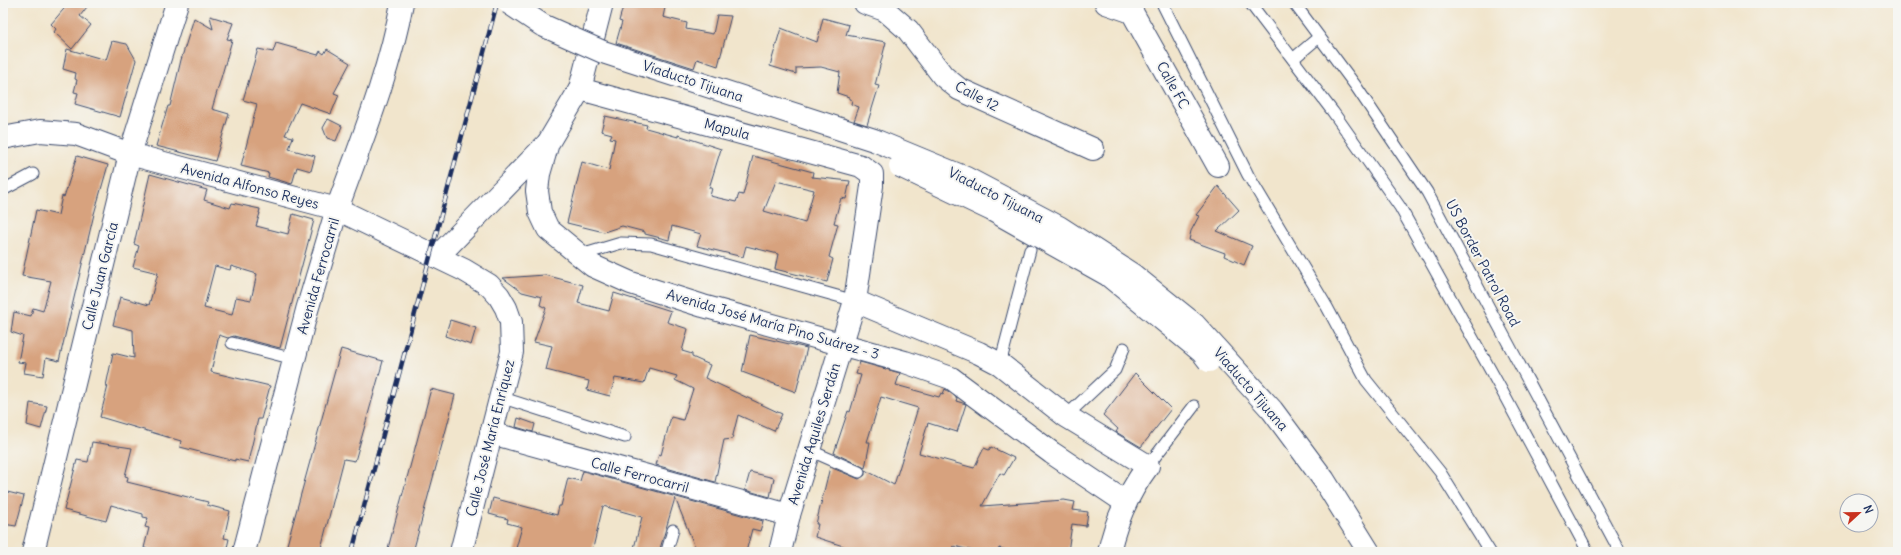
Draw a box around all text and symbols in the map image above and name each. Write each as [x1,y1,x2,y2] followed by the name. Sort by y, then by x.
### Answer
[640,56,746,106] street label: Viaducto Tijuana
[1153,58,1193,112] street label: Calle FC
[952,77,1002,115] street label: Calle 12
[702,114,752,144] street label: Mapula
[179,159,321,213] street label: Avenida Alfonso Reyes
[945,163,1047,227] street label: Viaducto Tijuana
[1442,196,1524,330] street label: US Border Patrol Road
[293,216,343,336] street label: Avenida Ferrocarril
[78,220,122,332] street label: Calle Juan García
[665,285,882,363] street label: Avenida José María Pino Suárez - 3
[1210,343,1292,435] street label: Viaducto Tijuana
[462,357,518,518] street label: Calle José María Enríquez
[784,361,844,507] street label: Avenida Aquiles Serdán
[589,453,691,497] street label: Calle Ferrocarril
[1839,493,1879,533] north arrow
[1860,503,1876,515] text: N

